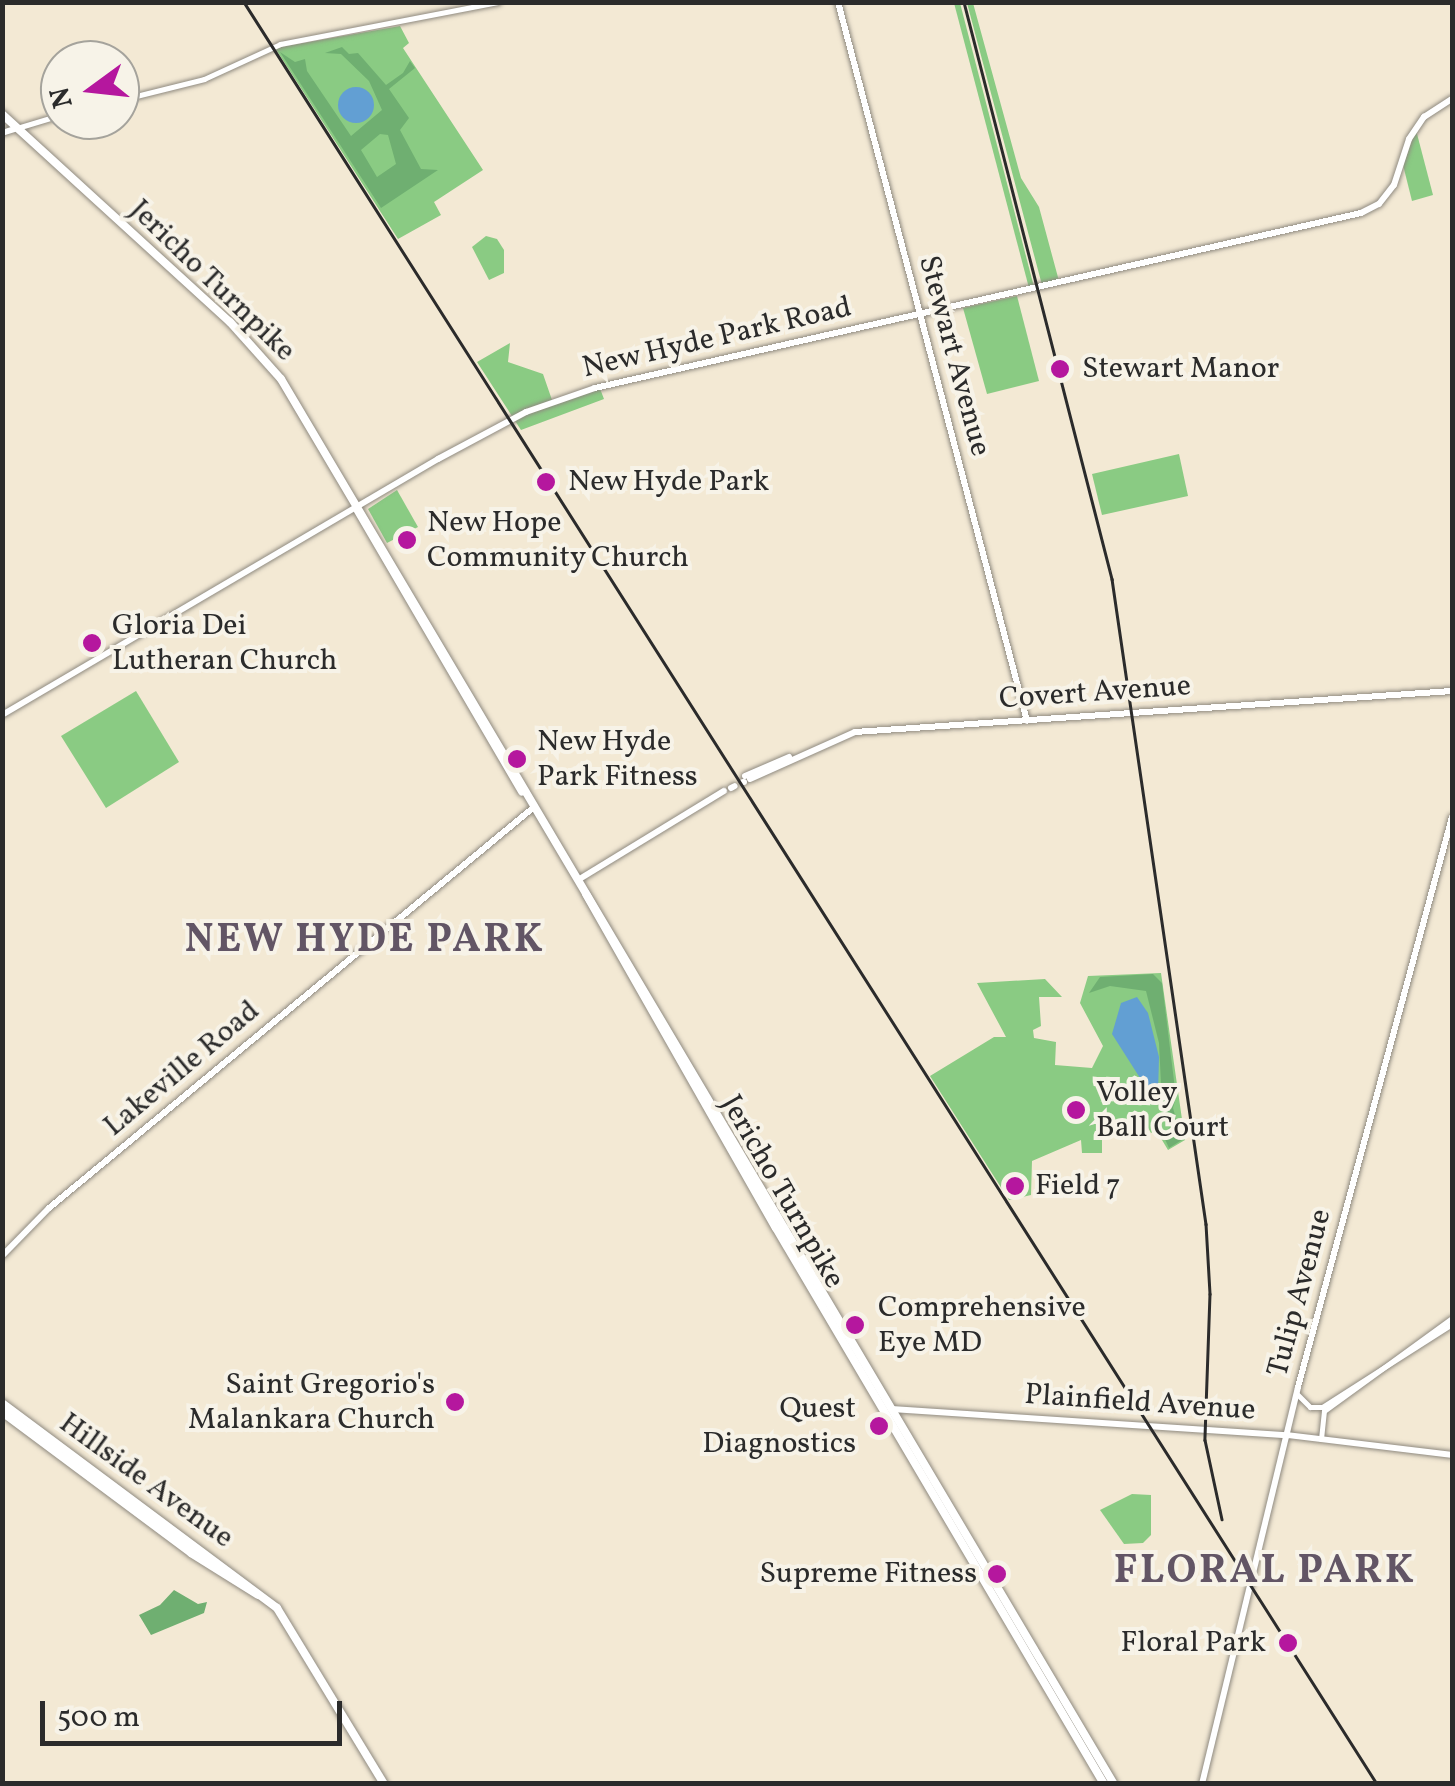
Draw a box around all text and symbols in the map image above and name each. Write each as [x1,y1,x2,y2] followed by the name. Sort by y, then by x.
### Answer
[40,40,140,140] north arrow
[41,83,84,112] text: N
[121,192,303,370] street label: Jericho Turnpike
[910,252,998,460] street label: Stewart Avenue
[578,289,856,387] street label: New Hyde Park Road
[1082,351,1279,387] place label: Stewart Manor
[1047,356,1073,382] marker: Stewart Manor
[568,464,770,500] place label: New Hyde Park
[533,469,559,495] marker: New Hyde Park
[427,505,690,576] place label: New Hope Community Church
[396,529,418,551] marker: New Hope Community Church
[112,608,337,678] place label: Gloria Dei Lutheran Church
[81,632,103,654] marker: Gloria Dei Lutheran Church
[998,668,1192,718] street label: Covert Avenue
[537,724,698,794] place label: New Hyde Park Fitness
[506,748,528,770] marker: New Hyde Park Fitness
[184,917,546,965] district label: NEW HYDE PARK
[97,993,267,1145] street label: Lakeville Road
[1096,1075,1229,1146] place label: Volley Ball Court
[712,1089,852,1295] street label: Jericho Turnpike
[1065,1099,1087,1121] marker: Volley Ball Court
[1035,1168,1121,1204] place label: Field 7
[1004,1175,1026,1197] marker: Field 7
[1260,1205,1340,1381] street label: Tulip Avenue
[878,1290,1086,1360] place label: Comprehensive Eye MD
[842,1312,868,1338] marker: Comprehensive Eye MD
[188,1367,435,1438] place label: Saint Gregorio's Malankara Church
[1023,1377,1257,1429] street label: Plainfield Avenue
[444,1391,466,1413] marker: Saint Gregorio's Malankara Church
[702,1391,856,1462] place label: Quest Diagnostics
[52,1406,240,1556] street label: Hillside Avenue
[866,1413,892,1439] marker: Quest Diagnostics
[1114,1548,1416,1596] district label: FLORAL PARK
[759,1556,977,1592] place label: Supreme Fitness
[986,1563,1008,1585] marker: Supreme Fitness
[1120,1625,1266,1661] place label: Floral Park
[1275,1630,1301,1656] marker: Floral Park
[45,1681,348,1743] scale bar
[57,1697,140,1739] text: 500 m

